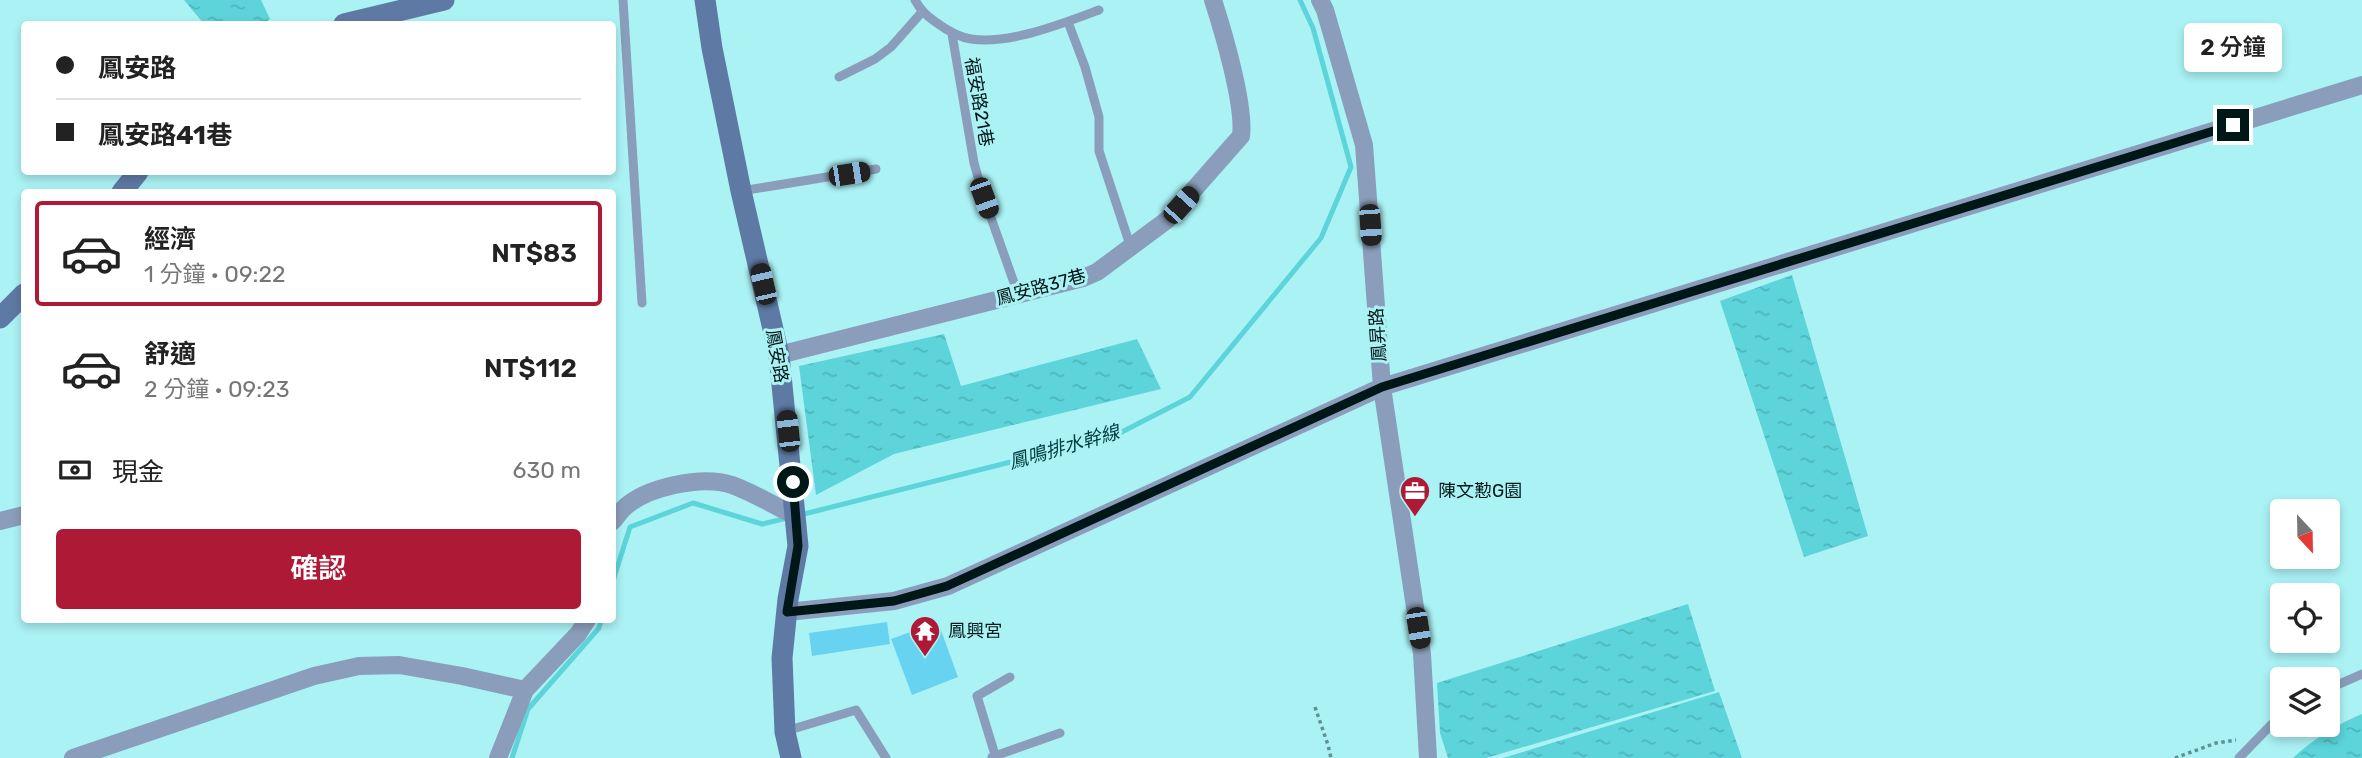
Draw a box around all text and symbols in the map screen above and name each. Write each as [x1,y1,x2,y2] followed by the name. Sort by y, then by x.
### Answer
[2184,24,2282,72] callout: 2 分鐘
[2200,33,2266,61] text: 2 分鐘
[98,53,176,84] text: 鳳安路
[960,56,998,148] street label: 福安路21巷
[2217,109,2249,141] route end
[98,120,232,151] text: 鳳安路41巷
[827,160,872,188] car
[967,175,1002,221] car
[1160,182,1203,228] car
[1359,203,1382,247] car
[60,222,123,285] icon: car
[144,224,196,255] text: 經濟
[491,238,577,269] text: NT$83
[144,260,285,288] text: 1 分鐘 · 09:22
[749,261,778,307] car
[994,264,1088,310] street label: 鳳安路37巷
[1365,307,1391,363] street label: 鳳昇路
[761,328,793,384] street label: 鳳安路
[60,337,123,400] icon: car
[144,339,196,370] text: 舒適
[484,353,577,384] text: NT$112
[144,375,289,403] text: 2 分鐘 · 09:23
[776,409,801,453] car
[1006,420,1124,474] water label: 鳳鳴排水幹線
[56,451,94,489] icon: cash
[513,456,581,484] text: 630 m
[112,457,164,488] text: 現金
[777,466,809,498] route start
[1398,474,1432,518] office icon: 陳文懃G園
[1438,480,1522,502] place label: 陳文懃G園
[2270,499,2340,569] north arrow
[2270,499,2340,737] map controls
[56,529,581,609] button: 確認
[2270,583,2340,653] button: locate
[1405,606,1432,650] car
[908,614,942,658] temple icon: 鳳興宮
[948,620,1002,642] place label: 鳳興宮
[2270,667,2340,737] button: layers

